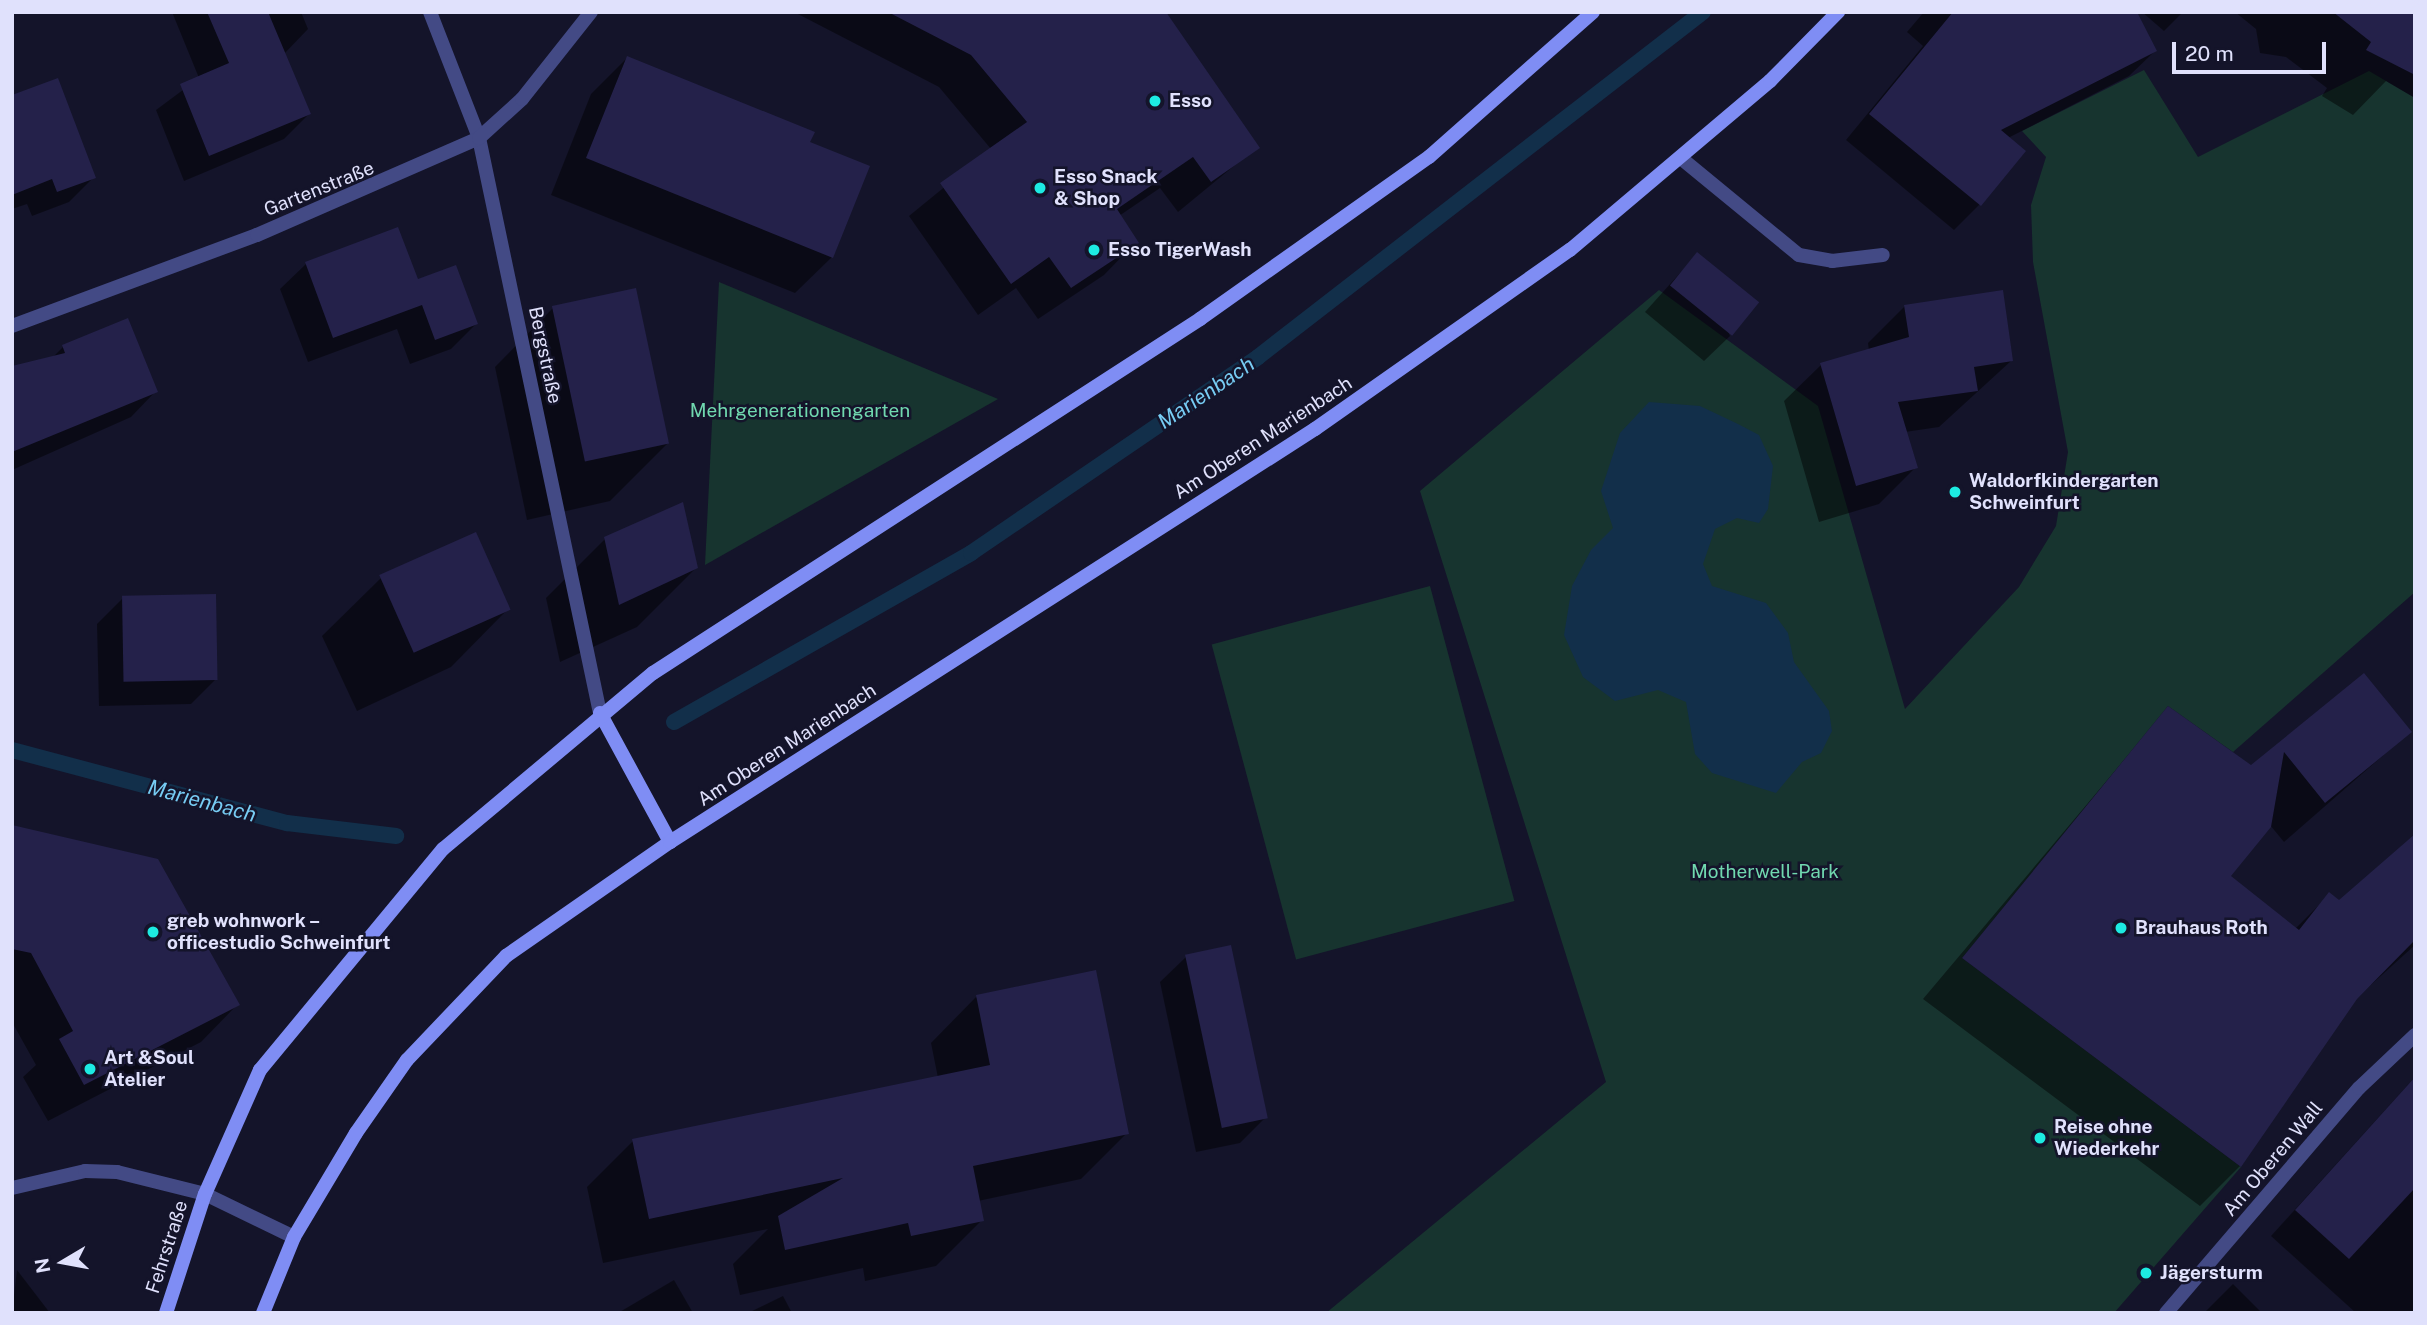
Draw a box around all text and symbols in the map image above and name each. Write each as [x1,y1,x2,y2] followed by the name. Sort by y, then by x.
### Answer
[2175,28,2329,72] scale bar
[2185,41,2234,66] text: 20 m
[1169,90,1212,112] place label: Esso
[1147,93,1163,109] marker: Esso
[261,157,377,221] street label: Gartenstraße
[1054,166,1158,210] place label: Esso Snack & Shop
[1032,180,1048,196] marker: Esso Snack & Shop
[1108,239,1252,261] place label: Esso TigerWash
[1086,242,1102,258] marker: Esso TigerWash
[524,304,566,406] street label: Bergstraße
[1153,351,1259,435] water label: Marienbach
[1170,372,1356,504] street label: Am Oberen Marienbach
[690,400,910,422] park label: Mehrgenerationengarten
[1969,470,2159,514] place label: Waldorfkindergarten Schweinfurt
[1947,484,1963,500] marker: Waldorfkindergarten Schweinfurt
[694,679,880,811] street label: Am Oberen Marienbach
[145,774,259,828] water label: Marienbach
[1691,861,1839,883] park label: Motherwell-Park
[167,910,391,954] place label: greb wohnwork – officestudio Schweinfurt
[2135,917,2268,939] place label: Brauhaus Roth
[2113,920,2129,936] marker: Brauhaus Roth
[145,924,161,940] marker: greb wohnwork – officestudio Schweinfurt
[104,1047,194,1091] place label: Art &Soul Atelier
[82,1061,98,1077] marker: Art &Soul Atelier
[2218,1097,2328,1221] street label: Am Oberen Wall
[2054,1116,2159,1160] place label: Reise ohne Wiederkehr
[2032,1130,2048,1146] marker: Reise ohne Wiederkehr
[141,1198,193,1296] street label: Fehrstraße
[28,1227,98,1297] north arrow
[30,1256,54,1275] text: N
[2160,1262,2263,1284] place label: Jägersturm
[2138,1265,2154,1281] marker: Jägersturm

